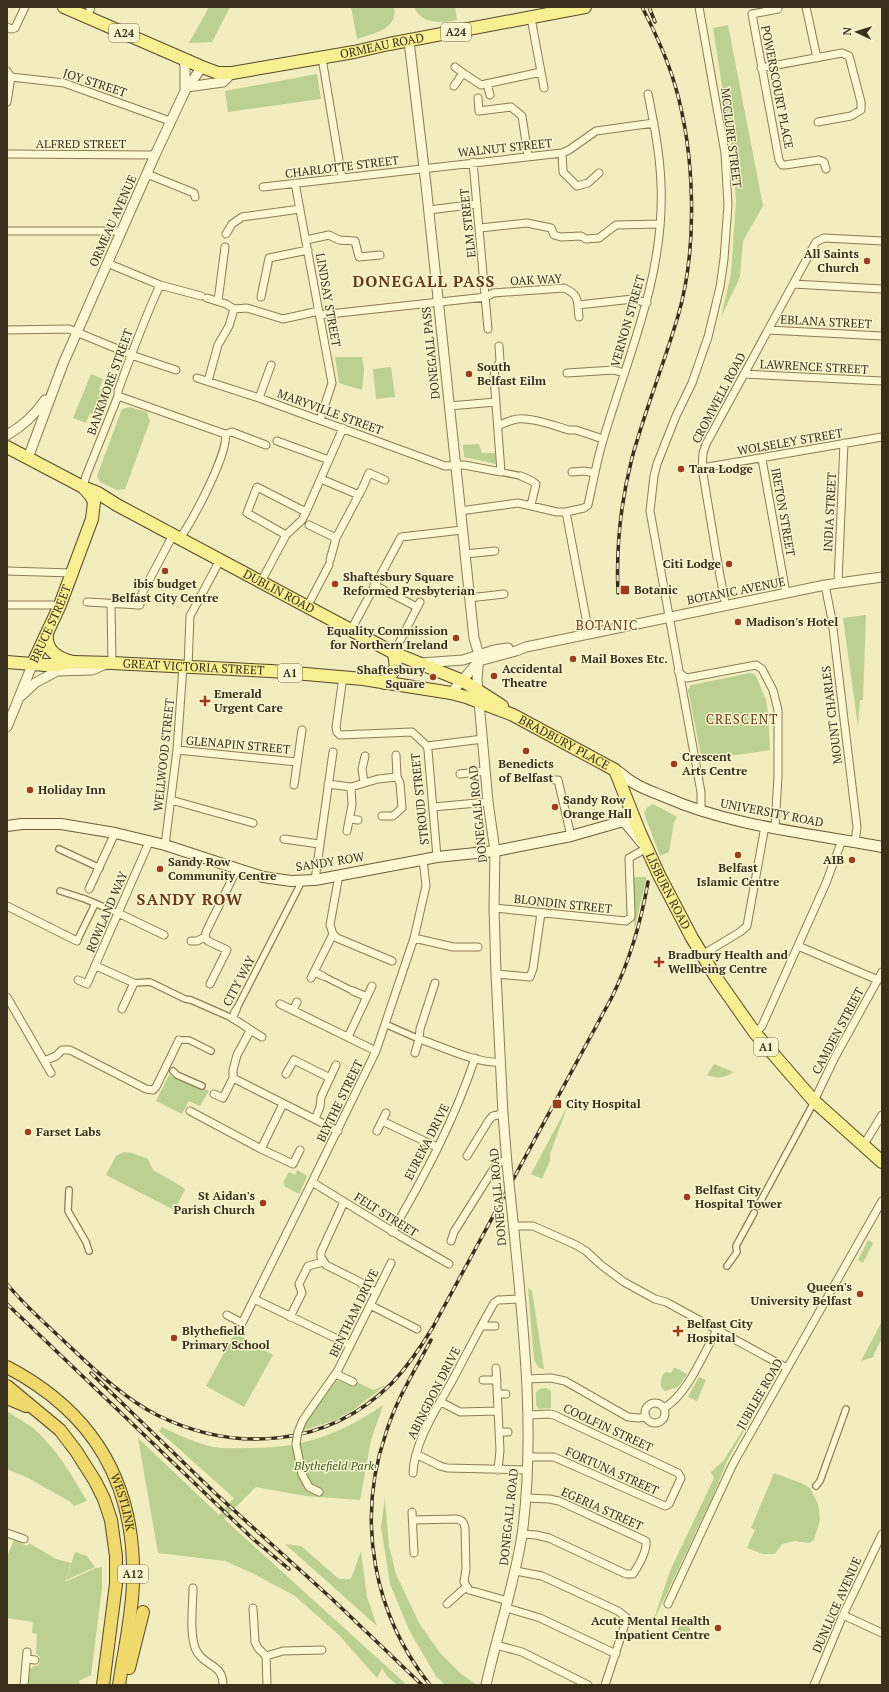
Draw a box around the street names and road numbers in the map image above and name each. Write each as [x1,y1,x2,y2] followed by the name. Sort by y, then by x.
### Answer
[441,23,471,41] road number: A24
[109,24,139,42] road number: A24
[758,24,797,150] street label: POWERSCOURT PLACE
[339,30,425,61] street label: ORMEAU ROAD
[61,65,129,100] street label: JOY STREET
[718,87,745,189] street label: MCCLURE STREET
[457,135,554,160] street label: WALNUT STREET
[36,136,127,151] street label: ALFRED STREET
[284,152,400,181] street label: CHARLOTTE STREET
[86,173,140,269] street label: ORMEAU AVENUE
[456,187,479,259] street label: ELM STREET
[313,252,344,349] street label: LINDSAY STREET
[510,271,563,288] street label: OAK WAY
[607,273,648,369] street label: VERNON STREET
[418,306,443,400] street label: DONEGALL PASS
[780,312,873,331] street label: EBLANA STREET
[83,326,136,437] street label: BANKMORE STREET
[688,350,749,446] street label: CROMWELL ROAD
[759,356,869,377] street label: LAWRENCE STREET
[275,385,386,438] street label: MARYVILLE STREET
[736,425,844,458] street label: WOLSELEY STREET
[768,467,799,558] street label: IRETON STREET
[820,471,839,552] street label: INDIA STREET
[241,566,317,616] street label: DUBLIN ROAD
[685,574,786,607] street label: BOTANIC AVENUE
[26,582,74,665] street label: BRUCE STREET
[122,656,265,678] street label: GREAT VICTORIA STREET
[278,664,302,682] road number: A1
[818,665,845,765] street label: MOUNT CHARLES
[150,697,177,812] street label: WELLWOOD STREET
[516,712,612,773] street label: BRADBURY PLACE
[185,732,291,757] street label: GLENAPIN STREET
[407,752,432,846] street label: STROUD STREET
[465,765,490,864] street label: DONEGALL ROAD
[719,795,825,830] street label: UNIVERSITY ROAD
[295,849,366,874] street label: SANDY ROW
[643,850,694,932] street label: LISBURN ROAD
[83,869,131,955] street label: ROWLAND WAY
[513,891,613,916] street label: BLONDIN STREET
[219,953,258,1009] street label: CITY WAY
[808,984,867,1077] street label: CAMDEN STREET
[754,1038,778,1056] road number: A1
[313,1057,366,1144] street label: BLYTHE STREET
[401,1101,452,1182] street label: EUREKA DRIVE
[486,1148,509,1246] street label: DONEGALL ROAD
[352,1189,421,1240] street label: FELT STREET
[326,1266,381,1359] street label: BENTHAM DRIVE
[404,1344,463,1441] street label: ABINGDON DRIVE
[733,1356,786,1432] street label: JUBILEE ROAD
[561,1400,656,1455] street label: COOLFIN STREET
[563,1443,662,1498] street label: FORTUNA STREET
[496,1467,521,1566] street label: DONEGALL ROAD
[107,1471,138,1532] street label: WESTLINK
[559,1484,646,1533] street label: EGERIA STREET
[809,1555,864,1655] street label: DUNLUCE AVENUE
[118,1565,148,1583] road number: A12

